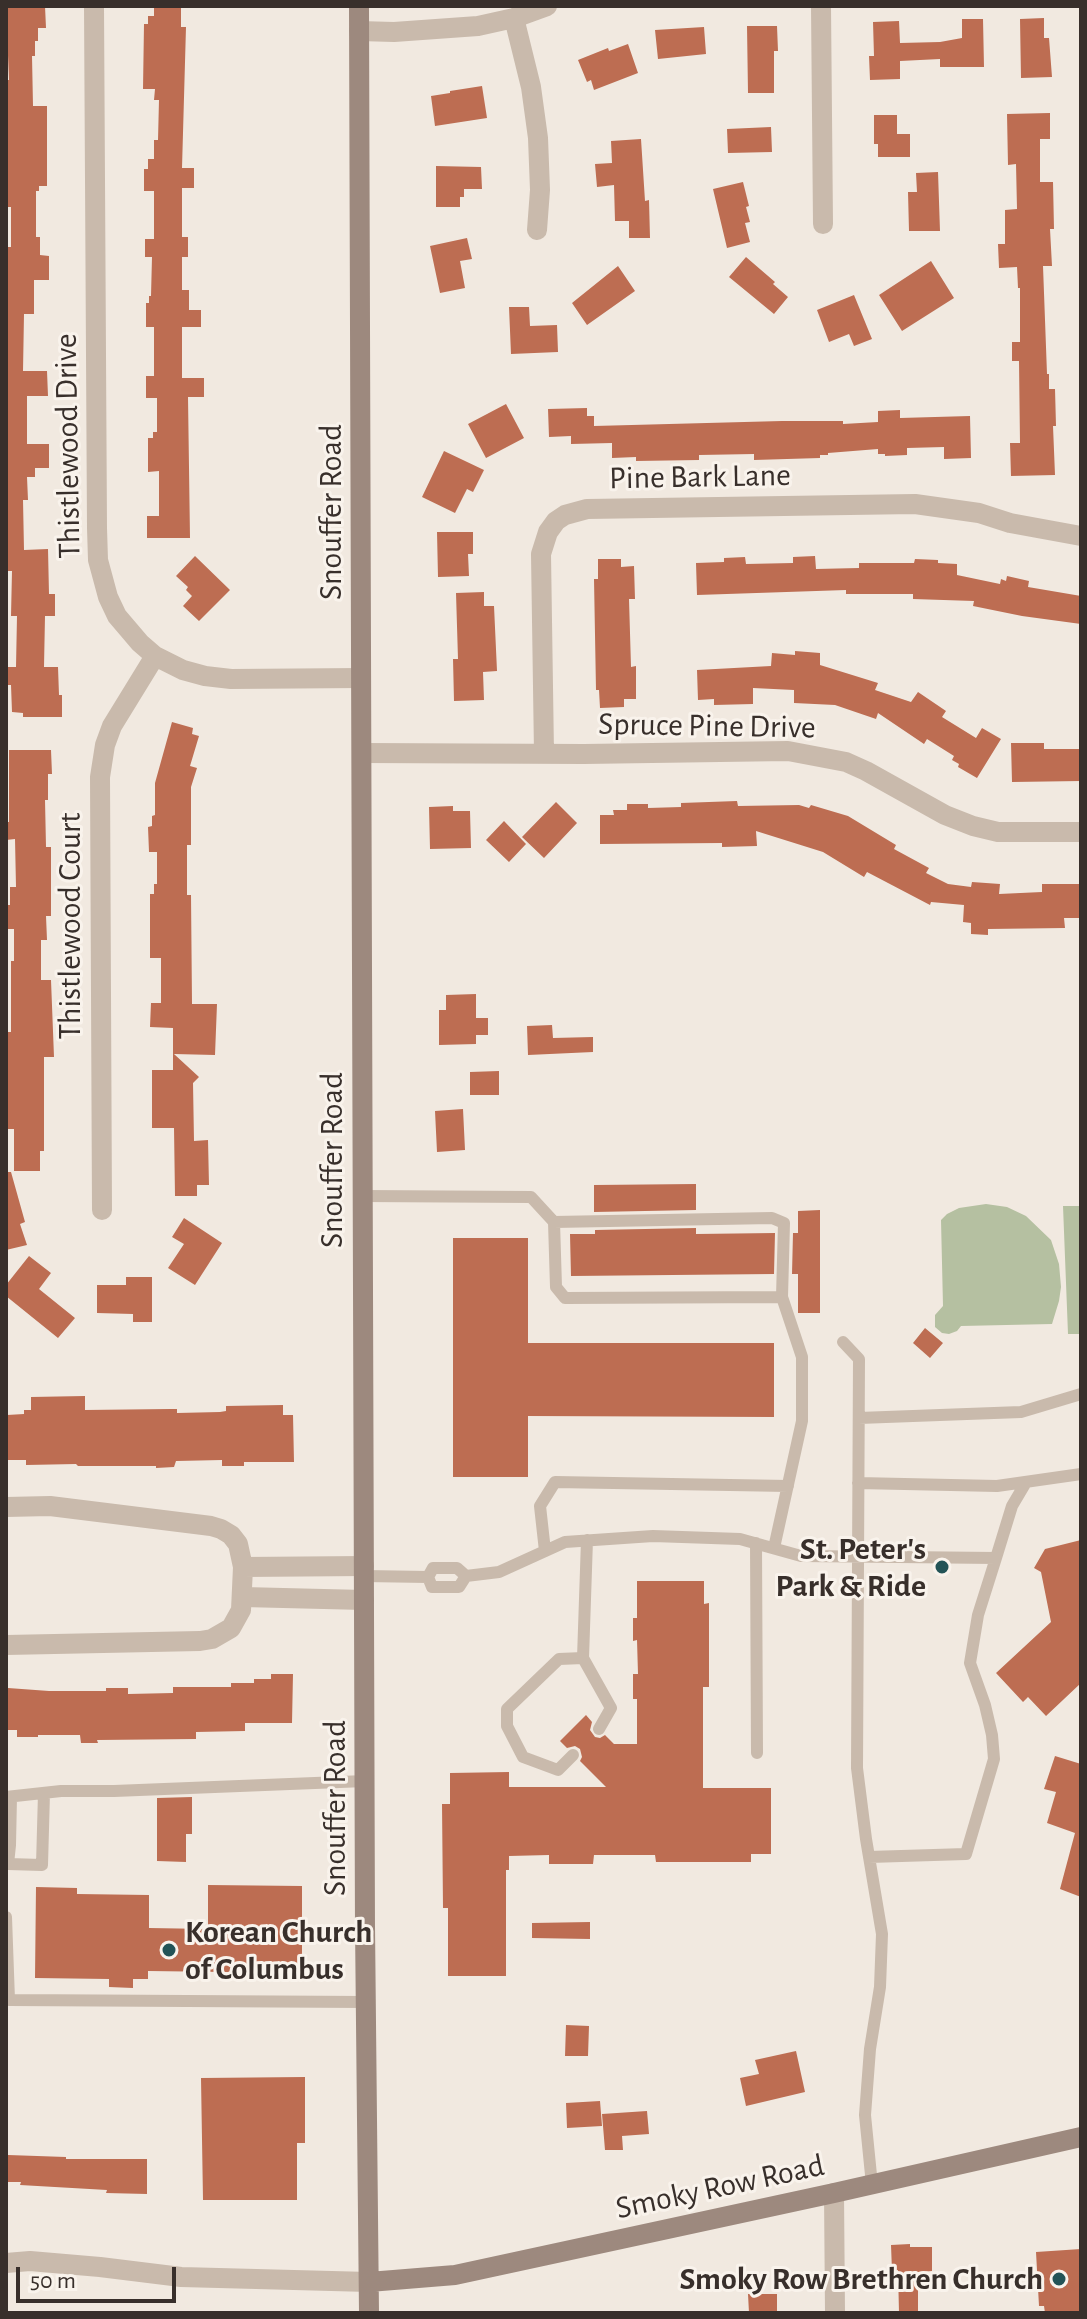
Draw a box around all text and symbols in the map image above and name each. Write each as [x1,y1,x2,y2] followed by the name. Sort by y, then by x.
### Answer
[47,333,89,559] street label: Thistlewood Drive
[312,424,350,600] street label: Snouffer Road
[609,456,791,498] street label: Pine Bark Lane
[598,705,816,747] street label: Spruce Pine Drive
[51,812,89,1040] street label: Thistlewood Court
[313,1072,351,1248] street label: Snouffer Road
[776,1530,926,1605] place label: St. Peter's Park & Ride
[933,1558,951,1576] marker: St. Peter's Park & Ride
[316,1720,354,1896] street label: Snouffer Road
[185,1913,372,1988] place label: Korean Church of Columbus
[160,1941,178,1959] marker: Korean Church of Columbus
[612,2146,828,2228] street label: Smoky Row Road
[20,2251,180,2301] scale bar
[679,2260,1043,2298] place label: Smoky Row Brethren Church
[30,2269,76,2293] text: 50 m
[1050,2270,1068,2288] marker: Smoky Row Brethren Church

